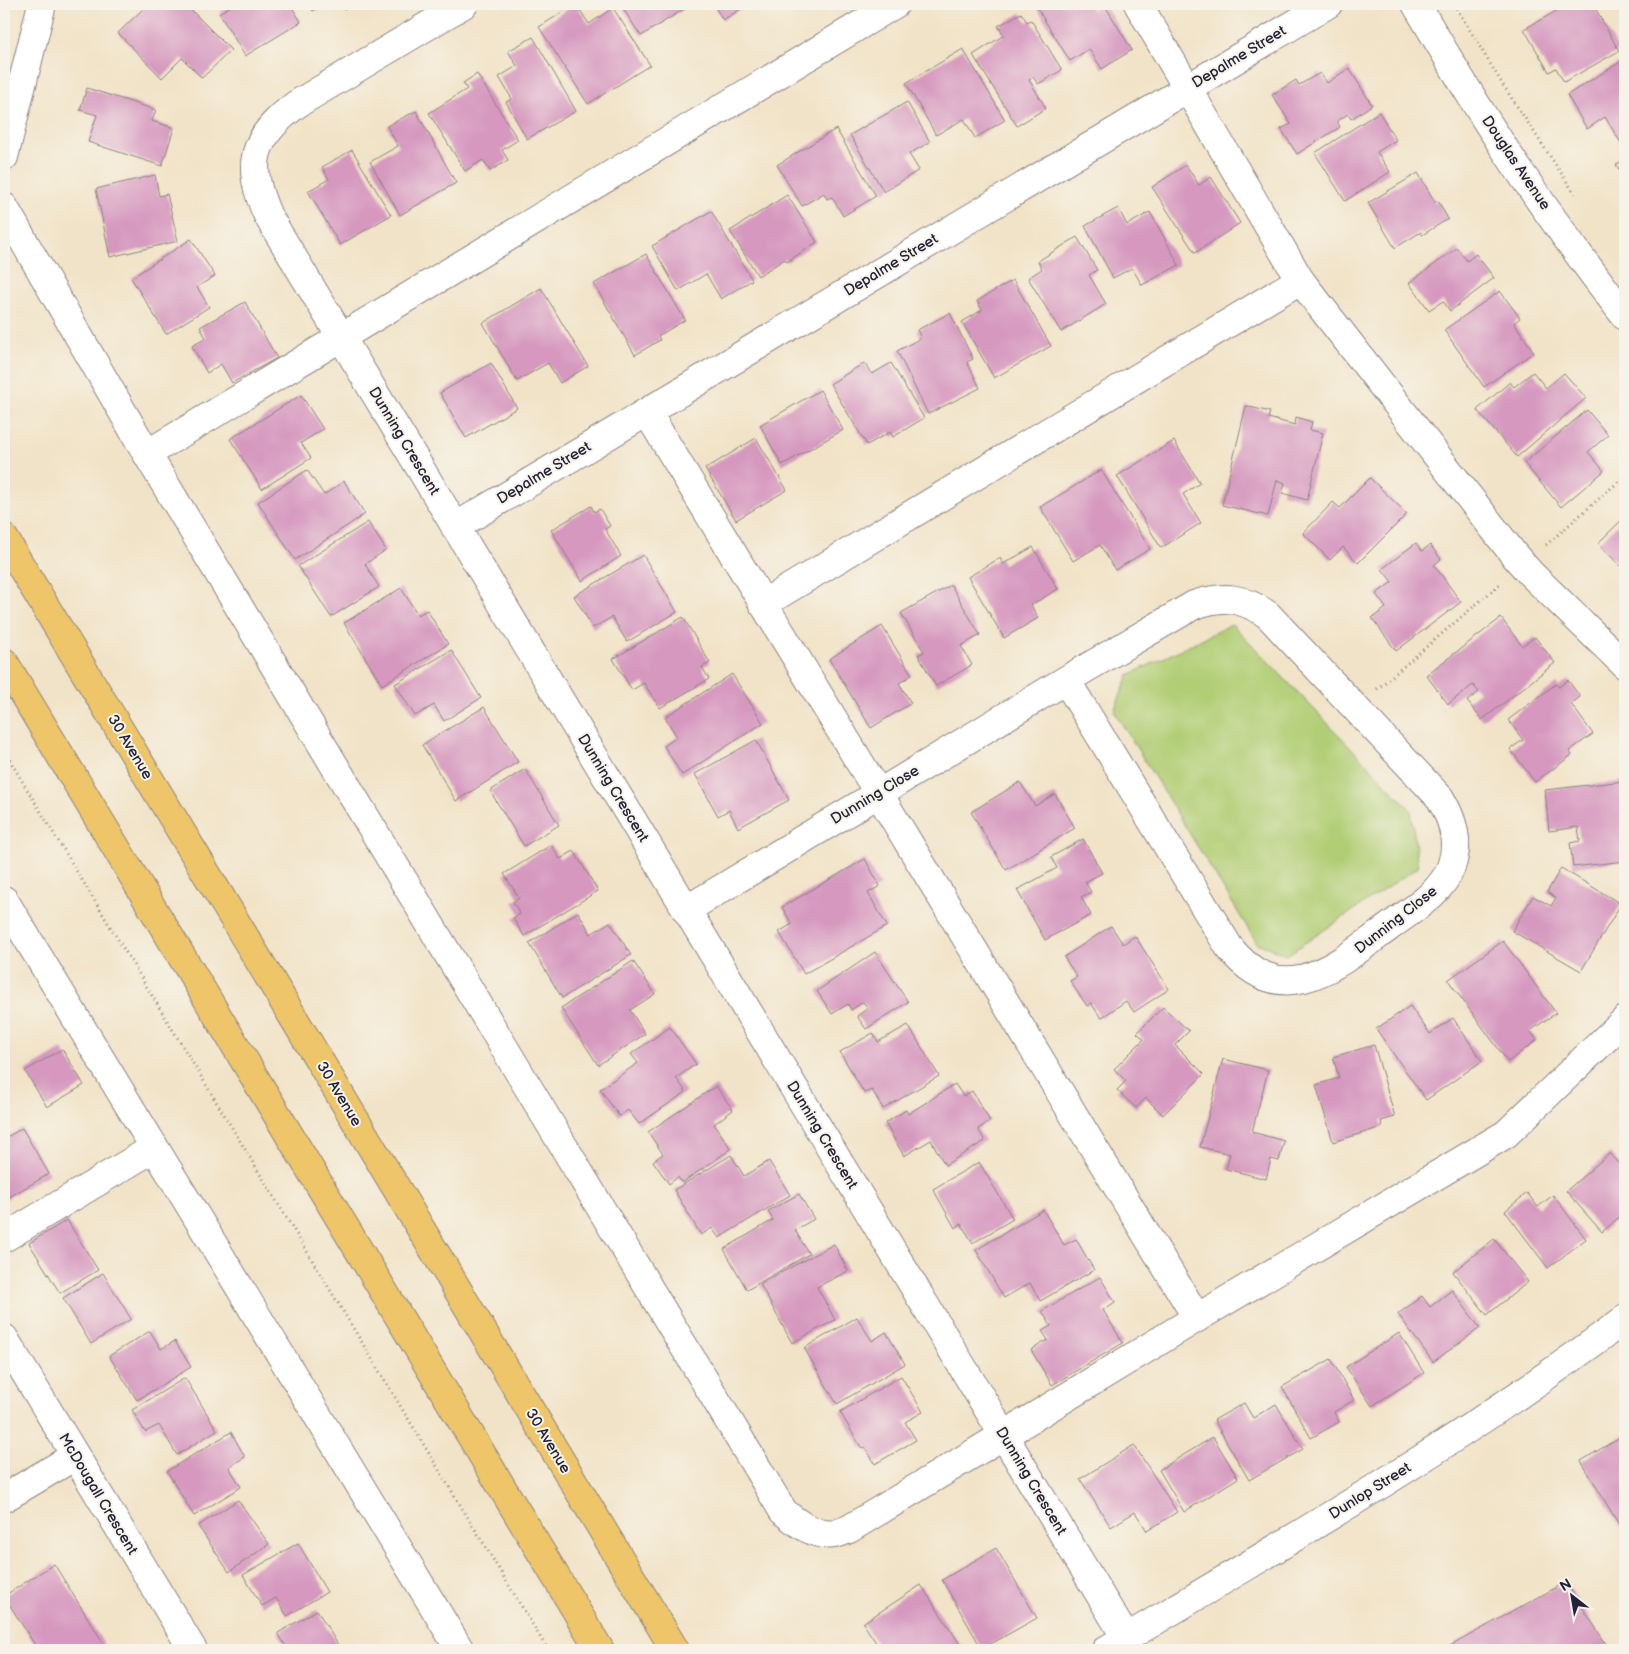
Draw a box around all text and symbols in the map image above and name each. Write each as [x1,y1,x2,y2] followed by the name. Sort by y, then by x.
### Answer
[1189,21,1290,93] street label: Depalme Street
[1477,112,1555,214] street label: Douglas Avenue
[841,229,942,301] street label: Depalme Street
[364,383,444,499] street label: Dunning Crescent
[494,437,595,509] street label: Depalme Street
[103,711,157,783] street label: 30 Avenue
[573,730,653,846] street label: Dunning Crescent
[827,761,923,829] street label: Dunning Close
[1351,882,1441,958] street label: Dunning Close
[312,1058,366,1130] street label: 30 Avenue
[782,1077,862,1193] street label: Dunning Crescent
[521,1405,575,1477] street label: 30 Avenue
[991,1423,1071,1539] street label: Dunning Crescent
[54,1430,142,1559] street label: McDougall Crescent
[1325,1458,1415,1524] street label: Dunlop Street
[1546,1572,1596,1622] north arrow
[1557,1575,1574,1595] text: N

